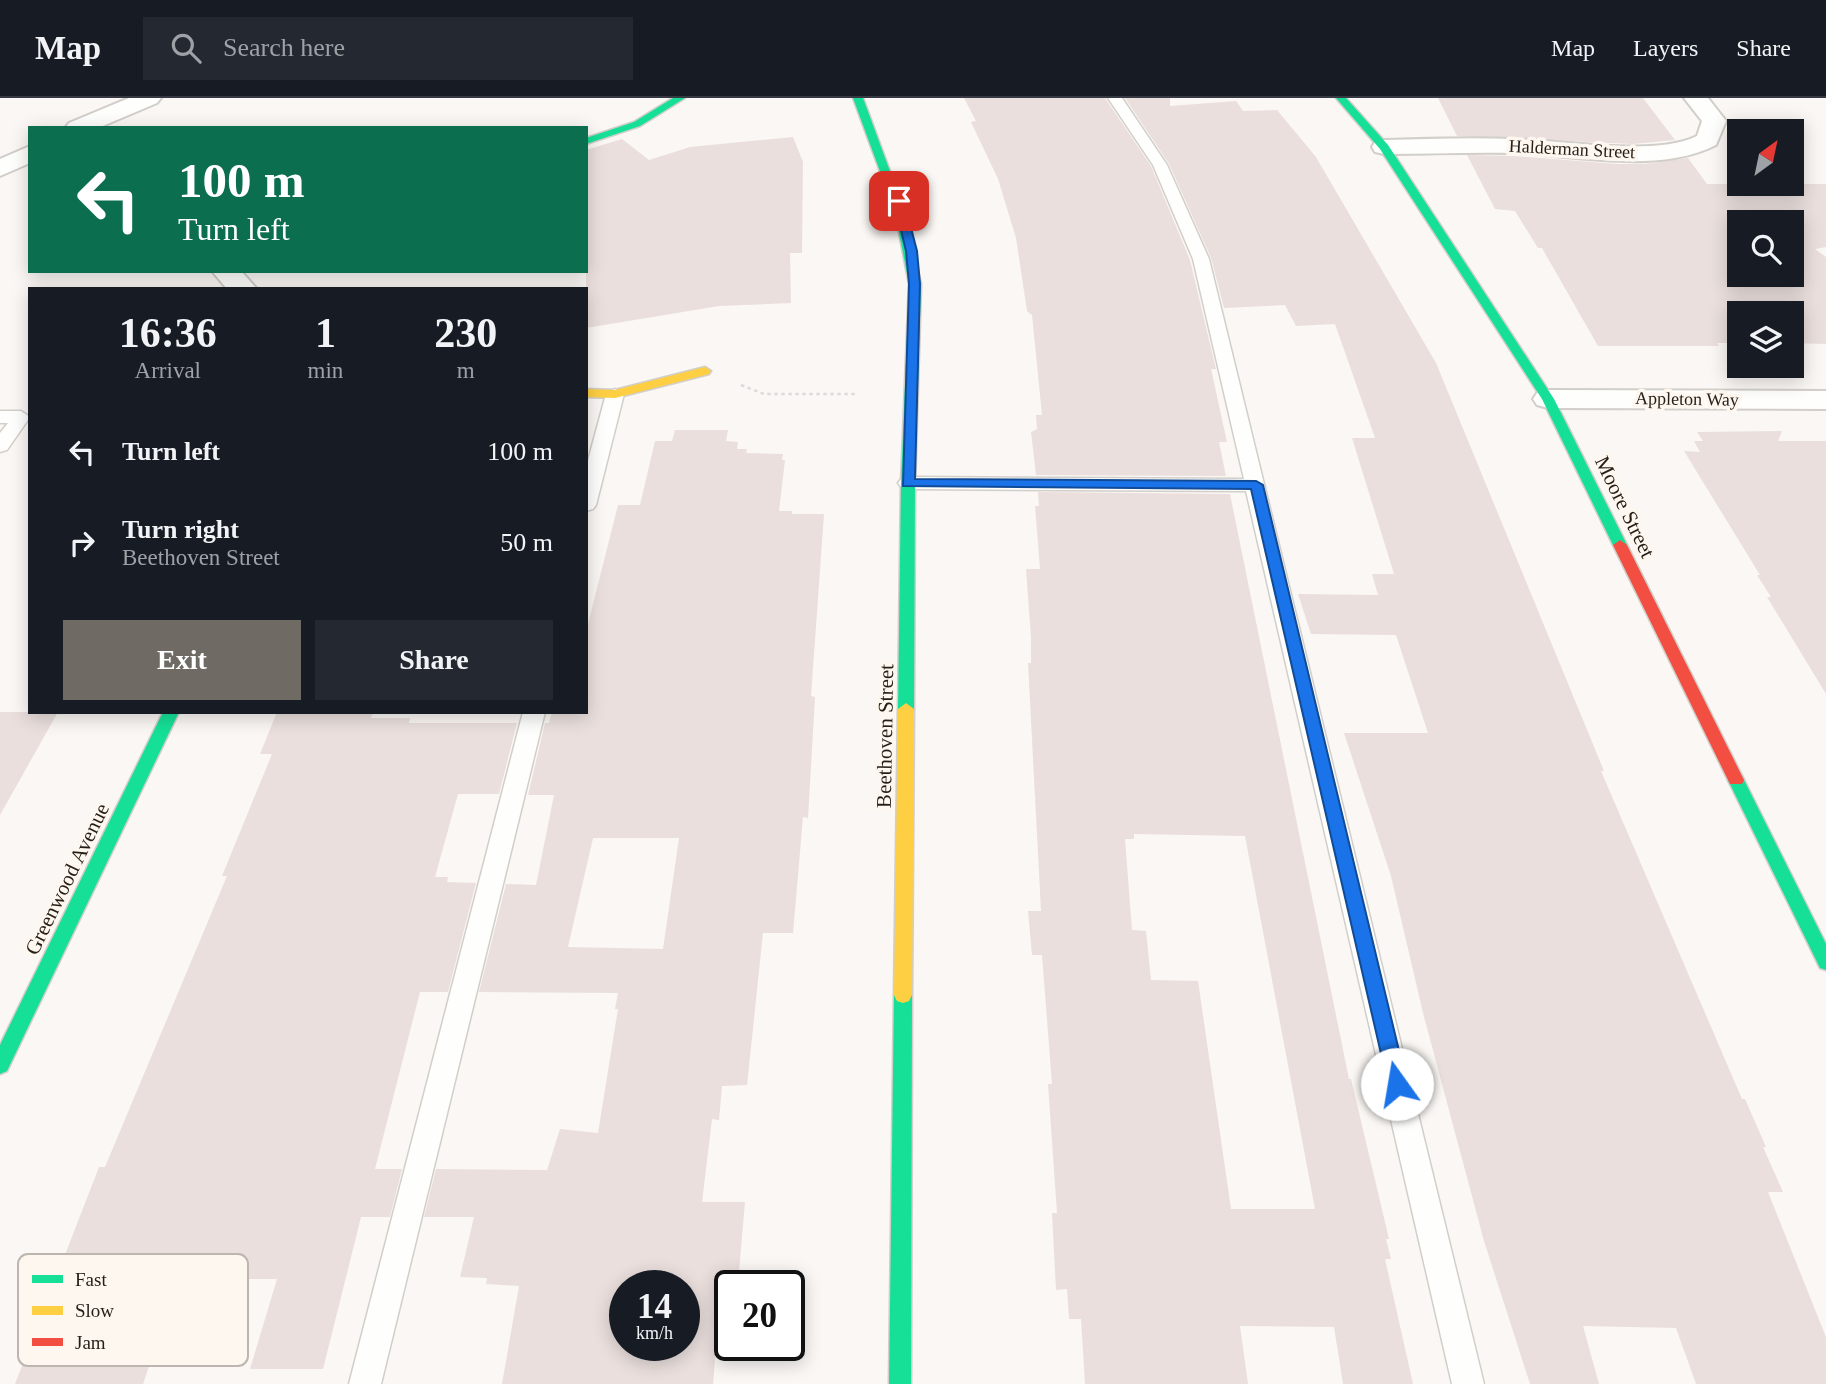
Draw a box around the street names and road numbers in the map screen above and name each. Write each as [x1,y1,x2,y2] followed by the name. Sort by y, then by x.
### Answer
[1508,136,1636,162] street label: Halderman Street
[1635,388,1739,410] street label: Appleton Way
[1590,452,1660,562] street label: Moore Street
[872,664,898,808] street label: Beethoven Street
[20,799,114,959] street label: Greenwood Avenue

